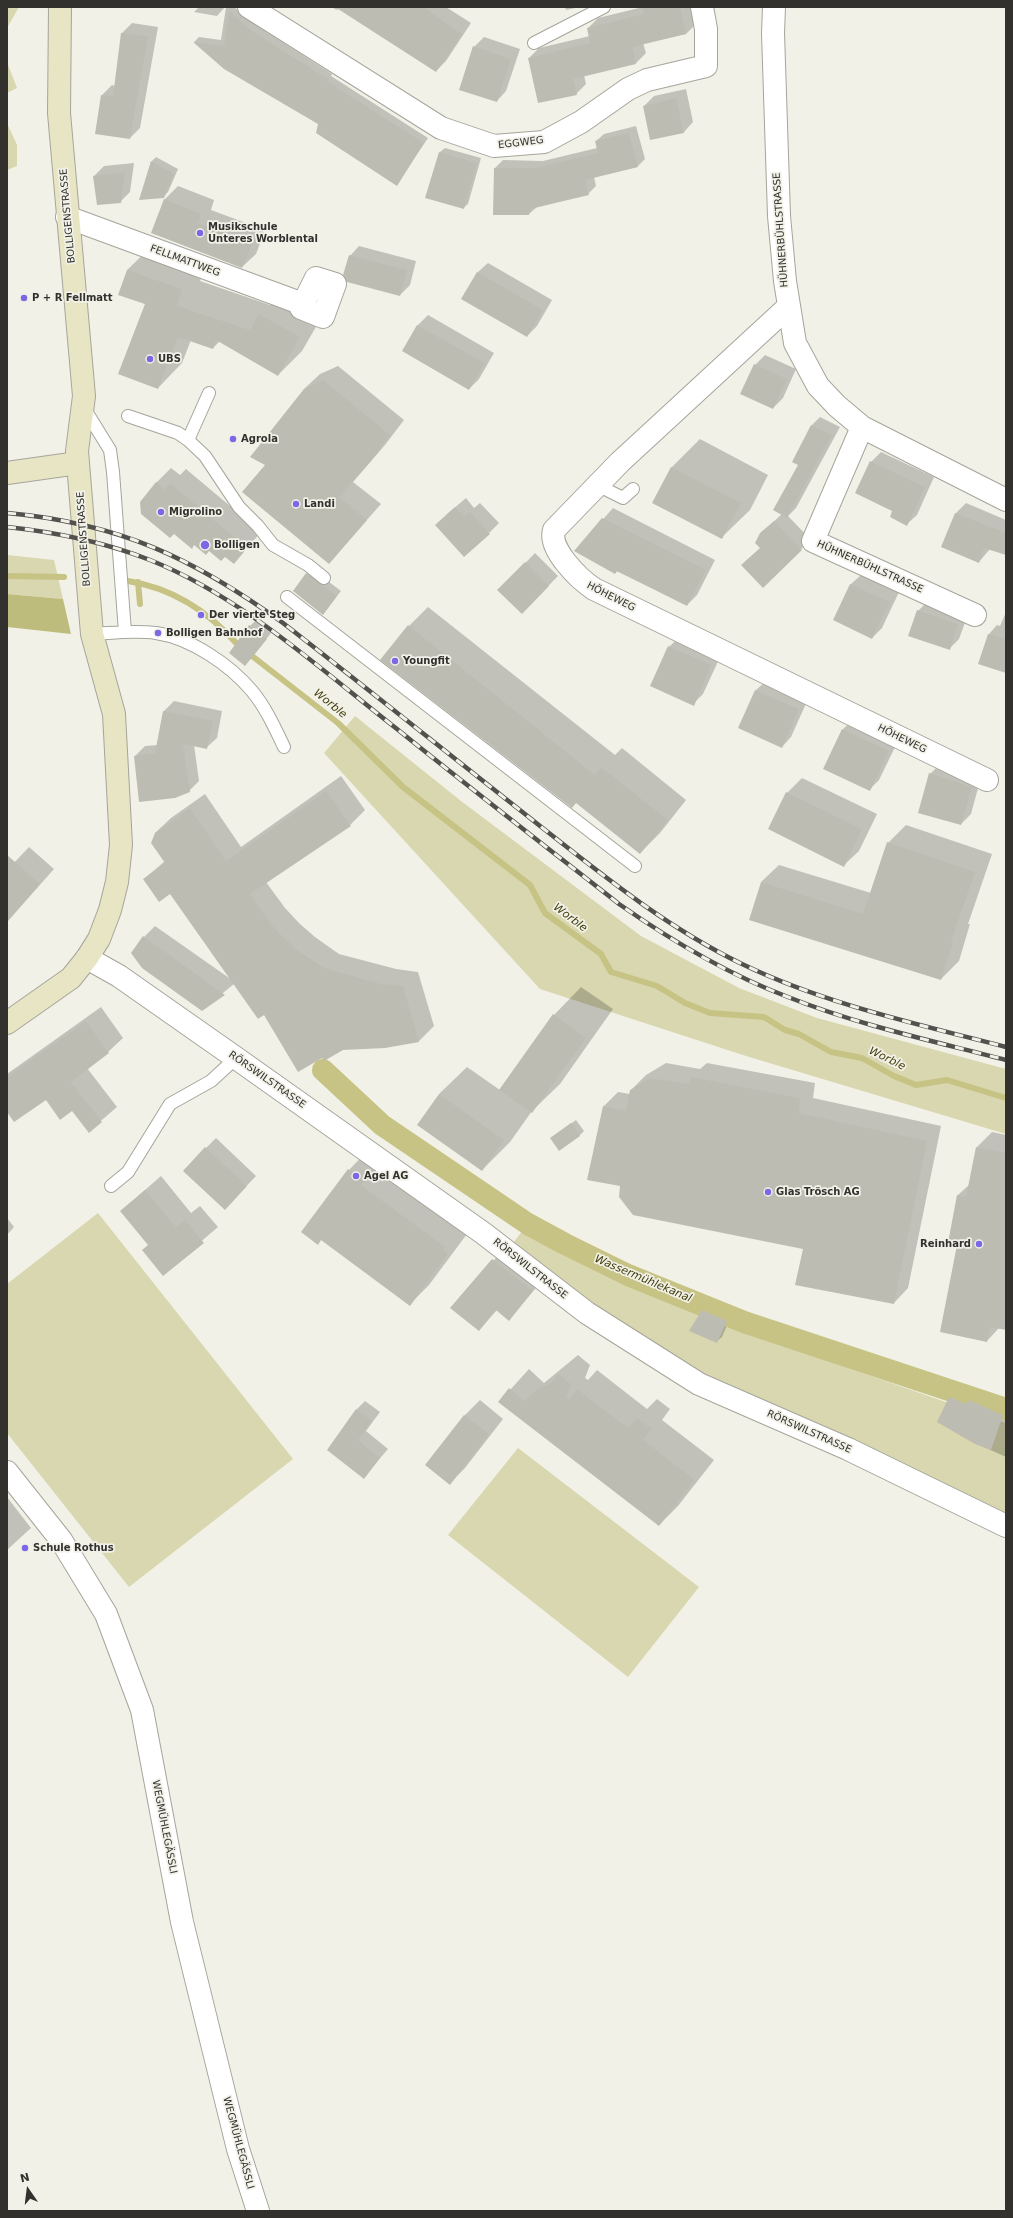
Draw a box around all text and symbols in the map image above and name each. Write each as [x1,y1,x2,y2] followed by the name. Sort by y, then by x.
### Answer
[498,134,544,152] street label: EGGWEG
[58,168,78,264] street label: BOLLIGENSTRASSE
[771,172,791,288] street label: HÜHNERBÜHLSTRASSE
[208,221,318,244] place label: Musikschule Unteres Worblental
[195,228,205,238] marker: Musikschule Unteres Worblental
[148,243,222,279] street label: FELLMATTWEG
[32,292,113,304] place label: P + R Fellmatt
[19,293,29,303] marker: P + R Fellmatt
[158,353,181,365] place label: UBS
[145,354,155,364] marker: UBS
[241,433,278,445] place label: Agrola
[228,434,238,444] marker: Agrola
[75,491,93,587] street label: BOLLIGENSTRASSE
[304,498,335,510] place label: Landi
[291,499,301,509] marker: Landi
[169,506,222,518] place label: Migrolino
[156,507,166,517] marker: Migrolino
[815,538,925,596] street label: HÜHNERBÜHLSTRASSE
[199,539,211,551] marker: Bolligen
[214,539,260,551] place label: Bolligen
[585,580,637,614] street label: HÖHEWEG
[209,609,295,621] place label: Der vierte Steg
[196,610,206,620] marker: Der vierte Steg
[166,627,262,639] place label: Bolligen Bahnhof
[153,628,163,638] marker: Bolligen Bahnhof
[403,655,450,667] place label: Youngfit
[390,656,400,666] marker: Youngfit
[311,687,349,721] water label: Worble
[875,722,929,756] street label: HÖHEWEG
[550,901,590,935] water label: Worble
[867,1045,907,1073] water label: Worble
[226,1049,308,1111] street label: RÖRSWILSTRASSE
[364,1170,409,1182] place label: Agel AG
[351,1171,361,1181] marker: Agel AG
[776,1186,860,1198] place label: Glas Trösch AG
[763,1187,773,1197] marker: Glas Trösch AG
[490,1236,570,1302] street label: RÖRSWILSTRASSE
[920,1238,971,1250] place label: Reinhard
[974,1239,984,1249] marker: Reinhard
[592,1253,694,1305] water label: Wassermühlekanal
[765,1408,853,1456] street label: RÖRSWILSTRASSE
[33,1542,114,1554] place label: Schule Rothus
[20,1543,30,1553] marker: Schule Rothus
[149,1779,179,1875] street label: WEGMÜHLEGÄSSLI
[220,2096,256,2190] street label: WEGMÜHLEGÄSSLI
[8,2170,48,2210] north arrow
[19,2170,31,2185] text: N

